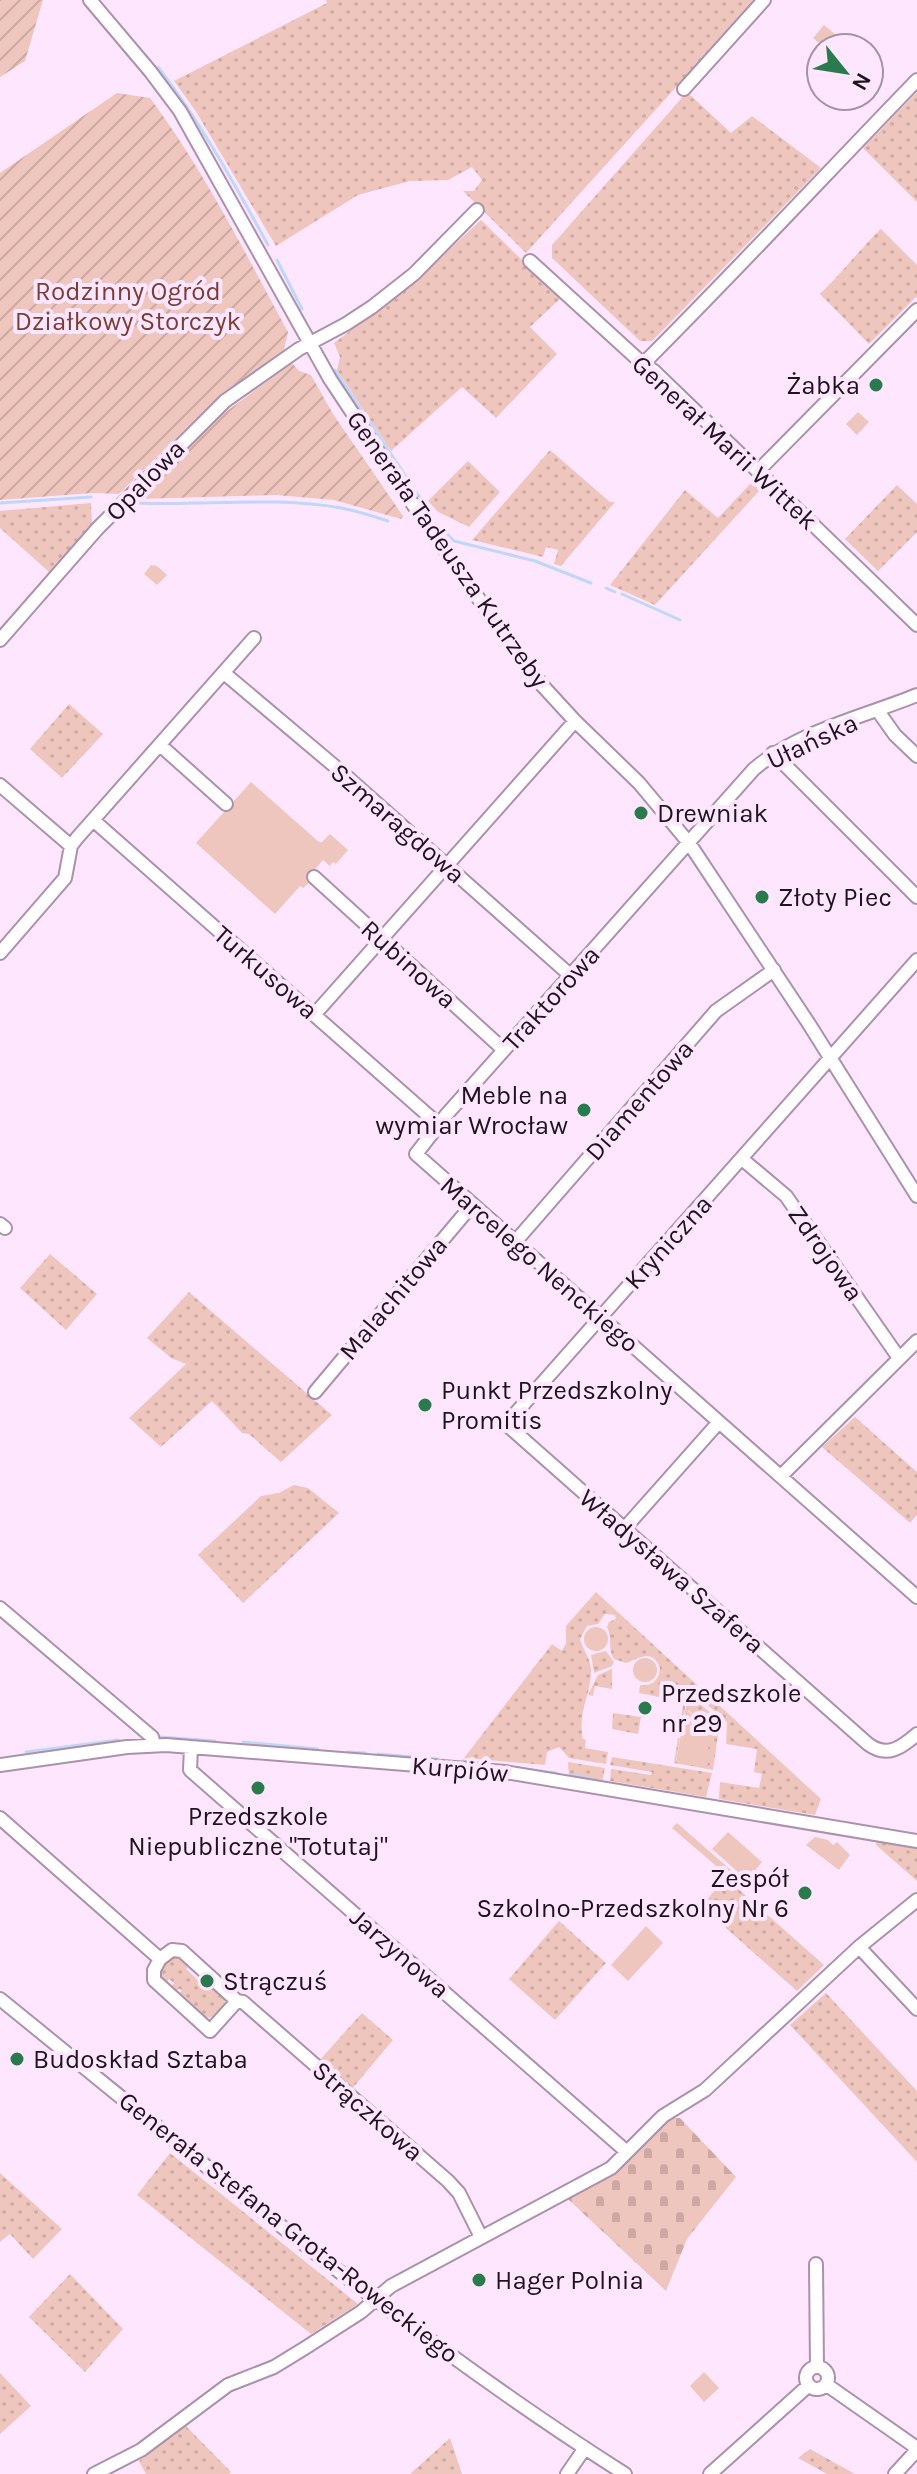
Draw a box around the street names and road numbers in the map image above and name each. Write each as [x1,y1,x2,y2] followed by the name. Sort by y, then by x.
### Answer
[625,348,824,536] street label: Generał Marii Wittek
[340,405,555,694] street label: Generała Tadeusza Kutrzeby
[99,433,192,527] street label: Opalowa
[762,707,863,776] street label: Ułańska
[324,757,471,890] street label: Szmaragdowa
[354,913,463,1015] street label: Rubinowa
[207,919,324,1026] street label: Turkusowa
[496,940,606,1057] street label: Traktorowa
[579,1034,700,1167] street label: Diamentowa
[434,1170,645,1359] street label: Marcelego Nenckiego
[618,1189,719,1296] street label: Kryniczna
[781,1199,870,1307] street label: Zdrojowa
[333,1230,454,1366] street label: Malachitowa
[573,1483,771,1660] street label: Władysława Szafera
[410,1750,510,1789] street label: Kurpiów
[344,1902,456,2005] street label: Jarzynowa
[306,2055,430,2168] street label: Strączkowa
[113,2085,465,2370] street label: Generała Stefana Grota-Roweckiego

